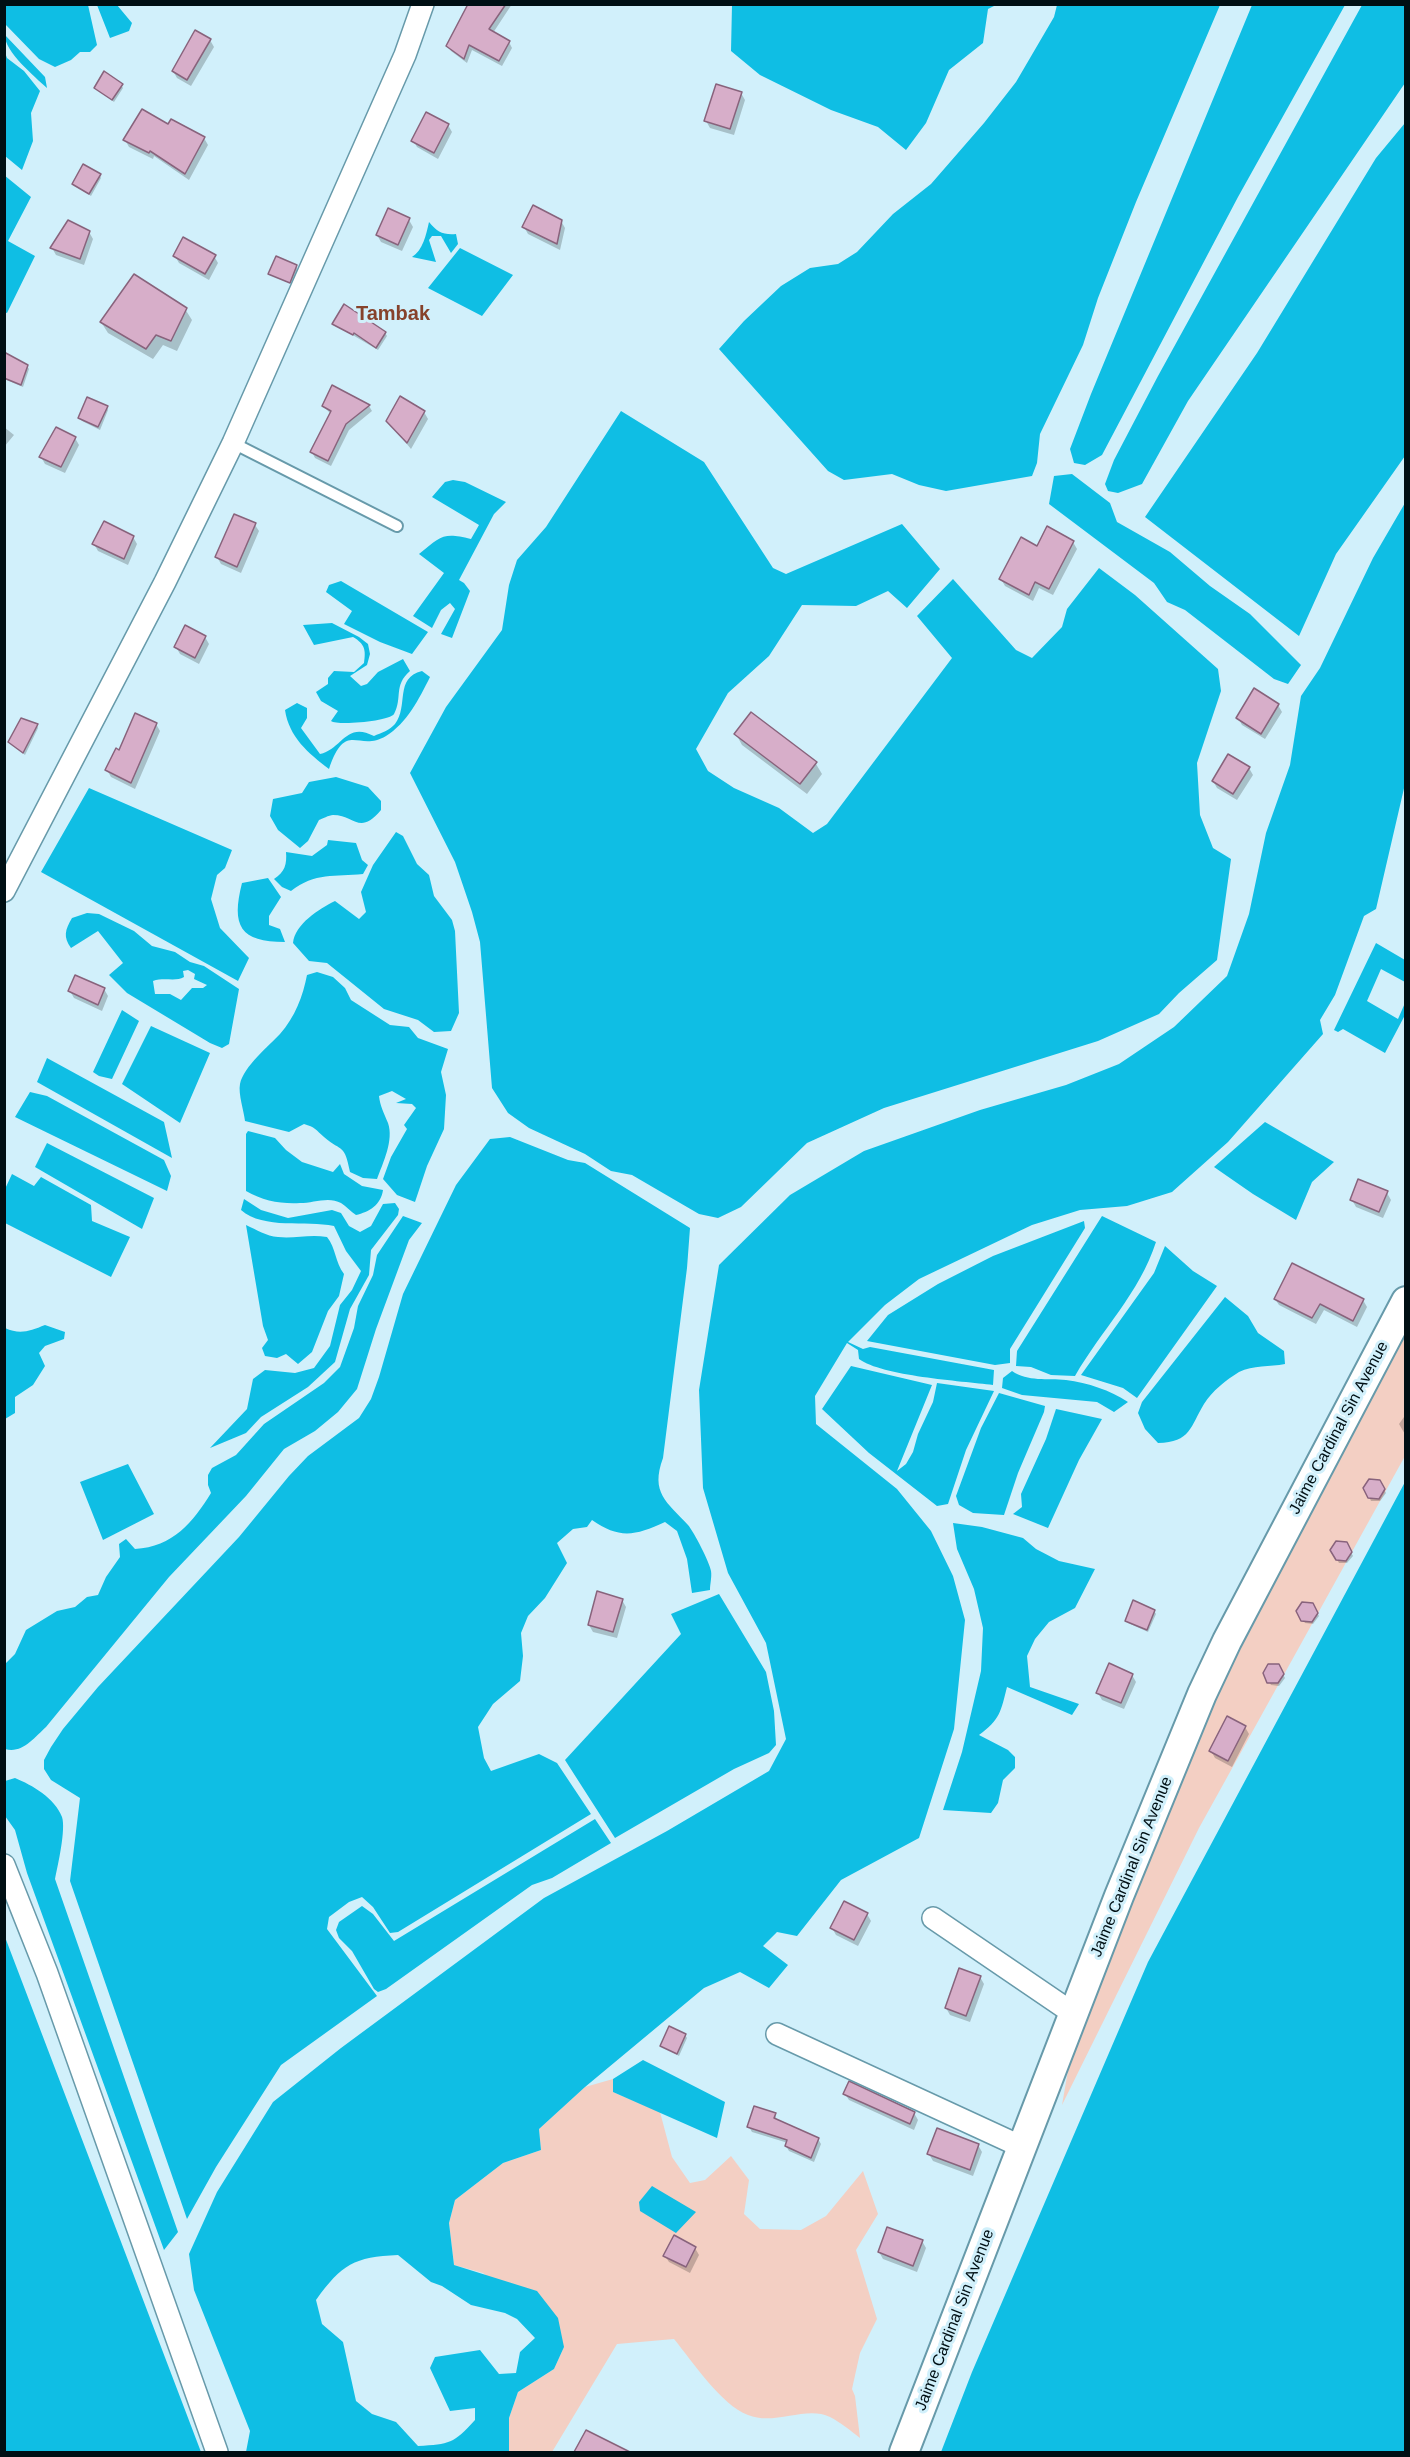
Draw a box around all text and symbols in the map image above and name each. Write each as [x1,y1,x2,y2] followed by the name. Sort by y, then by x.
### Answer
[356,302,430,326] district label: Tambak
[1285,1338,1393,1518] street label: Jaime Cardinal Sin Avenue
[1087,1774,1177,1960] street label: Jaime Cardinal Sin Avenue
[912,2227,998,2413] street label: Jaime Cardinal Sin Avenue

